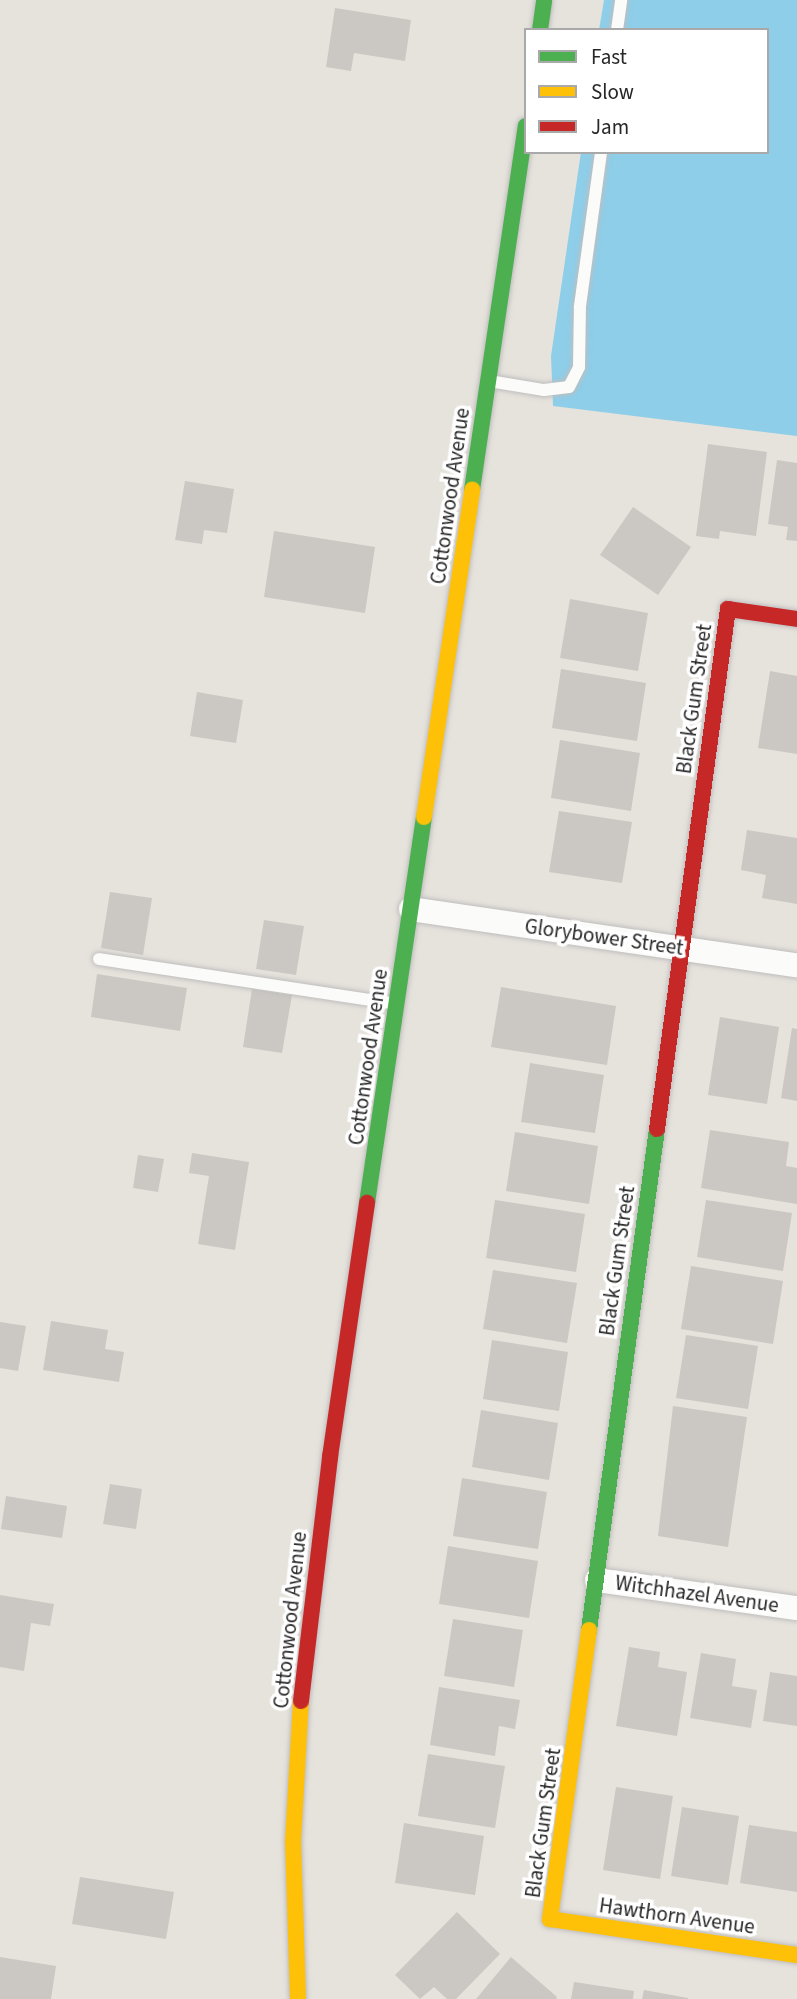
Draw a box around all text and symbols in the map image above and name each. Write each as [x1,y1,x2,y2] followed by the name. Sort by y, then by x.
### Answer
[524,28,769,154] legend
[591,42,627,72] text: Fast
[591,77,634,107] text: Slow
[591,112,629,142] text: Jam
[425,406,475,586] street label: Cottonwood Avenue
[671,622,717,776] street label: Black Gum Street
[523,913,685,961] street label: Glorybower Street
[343,967,393,1147] street label: Cottonwood Avenue
[594,1184,640,1338] street label: Black Gum Street
[268,1530,312,1710] street label: Cottonwood Avenue
[614,1570,780,1618] street label: Witchhazel Avenue
[520,1746,566,1900] street label: Black Gum Street
[598,1893,756,1939] street label: Hawthorn Avenue

